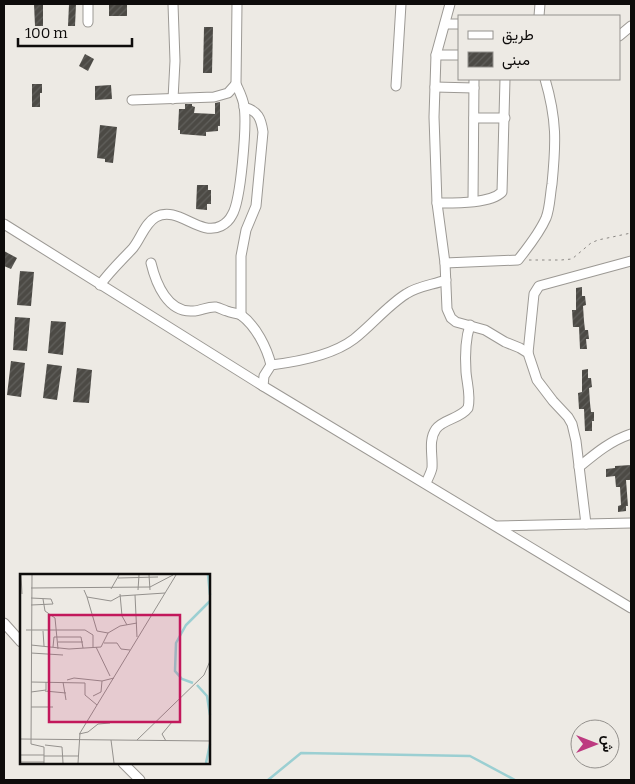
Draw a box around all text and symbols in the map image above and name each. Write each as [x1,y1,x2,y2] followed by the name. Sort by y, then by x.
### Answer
[18,15,131,47] scale bar
[458,15,620,80] legend
[25,24,68,42] text: 100 m
[502,26,534,45] text: طريق
[502,51,530,70] text: مبنى
[20,574,210,764] inset map
[570,719,620,769] north arrow
[599,736,616,753] text: ش

